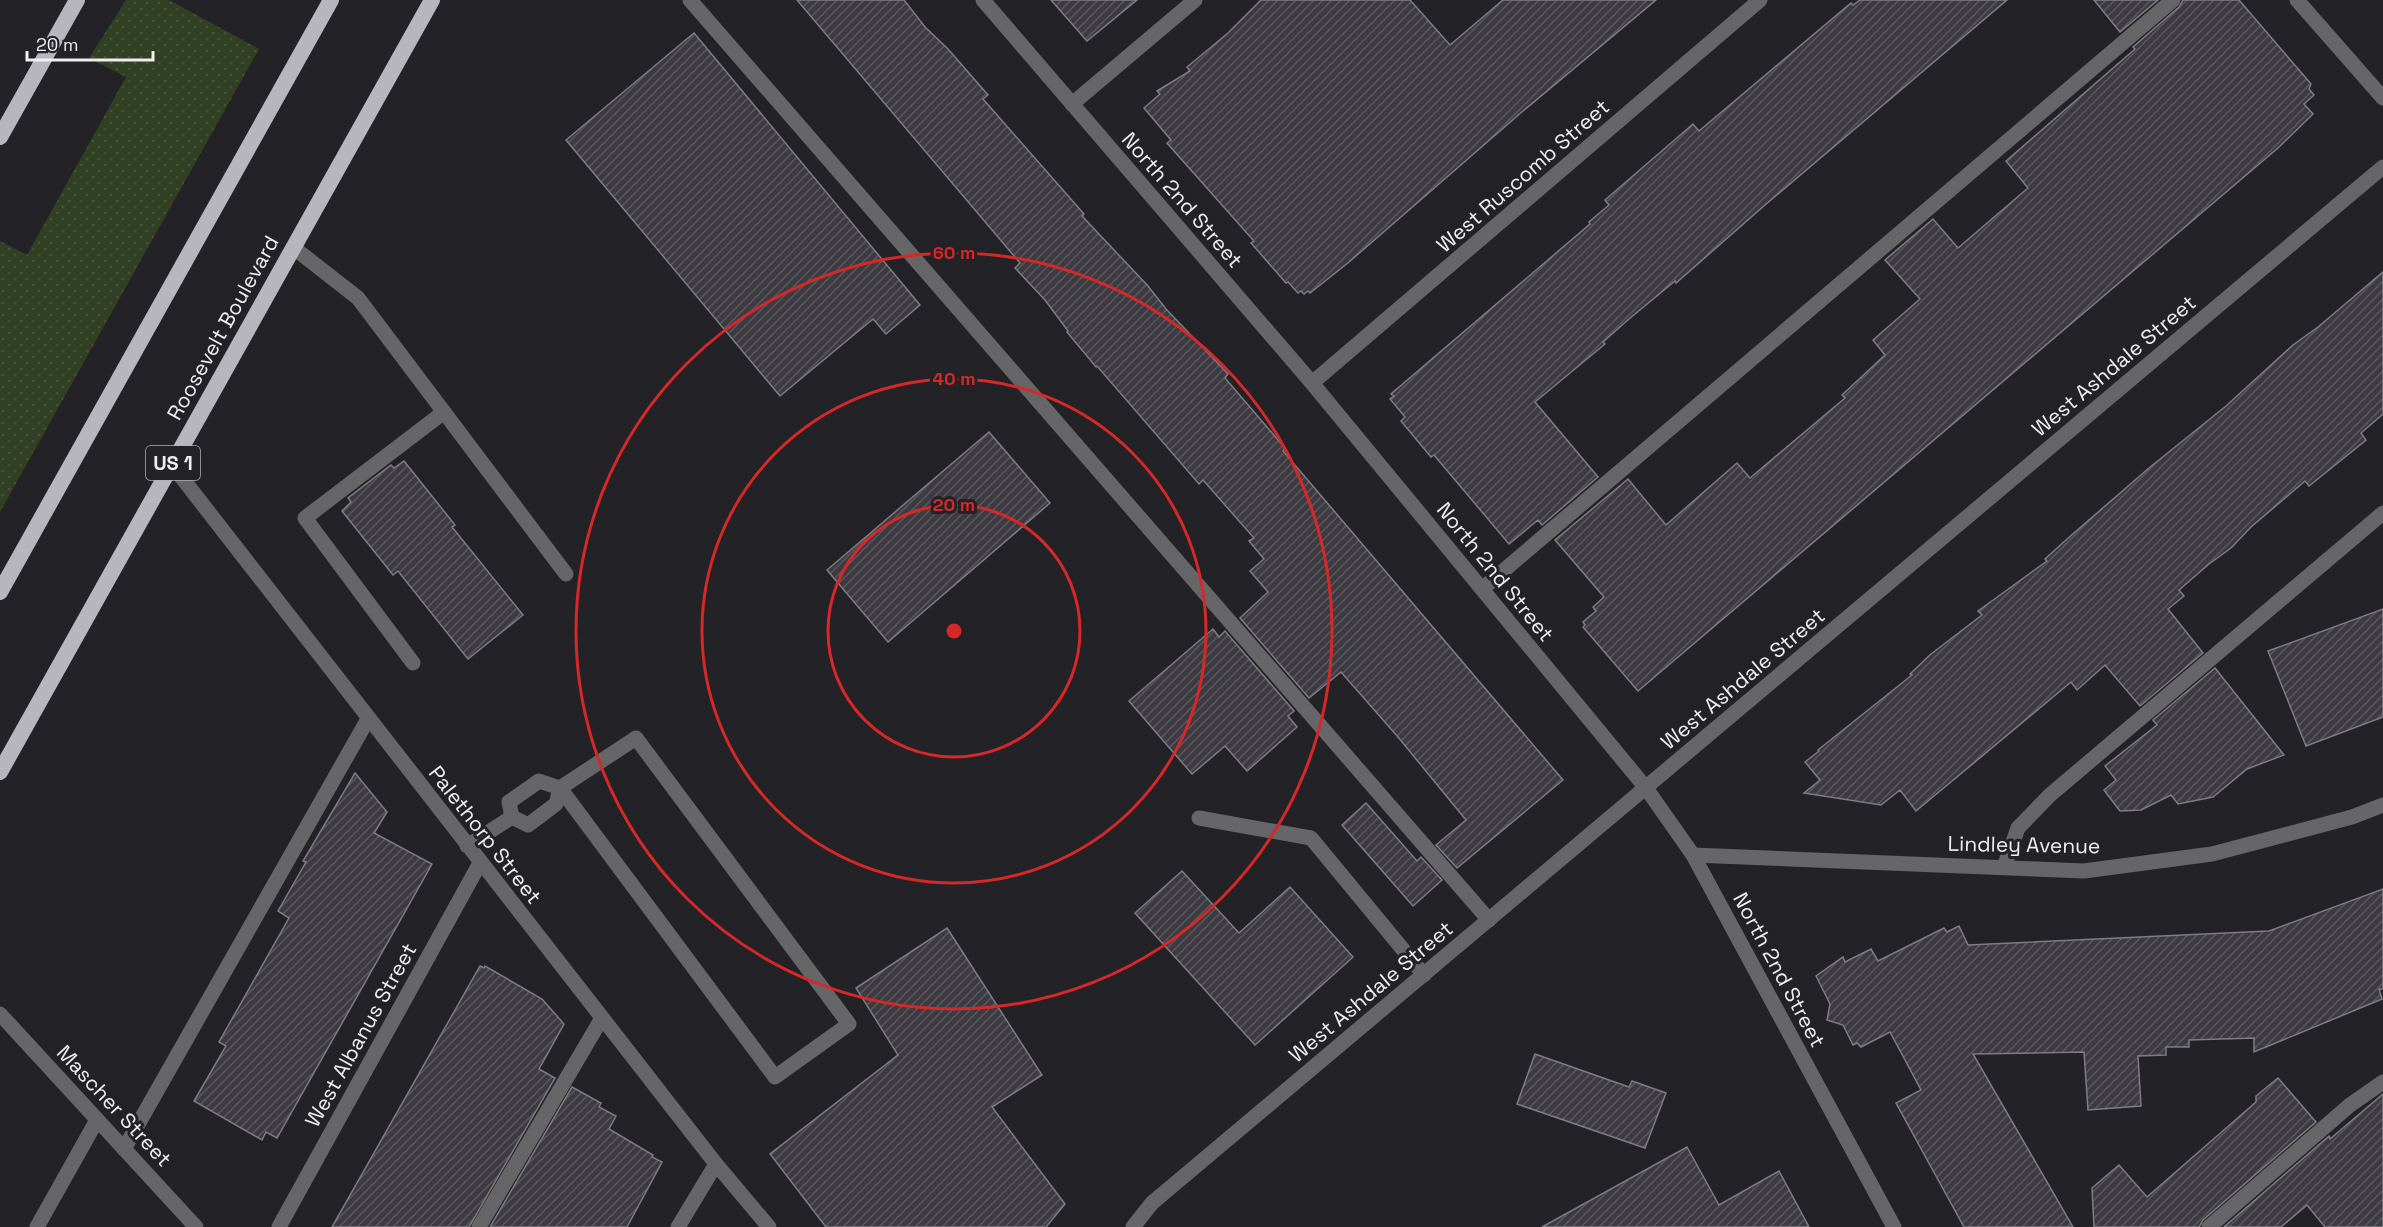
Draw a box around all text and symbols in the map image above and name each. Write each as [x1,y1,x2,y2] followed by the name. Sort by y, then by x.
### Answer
[27,24,153,62] scale bar
[36,33,79,56] text: 20 m
[1431,93,1615,258] street label: West Ruscomb Street
[1116,126,1249,273] street label: North 2nd Street
[161,231,284,425] street label: Roosevelt Boulevard
[933,241,975,264] text: 60 m
[2026,289,2201,442] street label: West Ashdale Street
[932,367,976,390] text: 40 m
[146,446,200,480] road number: US 1
[933,493,975,516] text: 20 m
[1431,497,1560,647] street label: North 2nd Street
[1655,602,1830,755] street label: West Ashdale Street
[944,621,964,641] centre of rings
[423,760,548,909] street label: Palethorp Street
[1947,830,2101,859] street label: Lindley Avenue
[1727,888,1832,1052] street label: North 2nd Street
[1283,915,1458,1068] street label: West Ashdale Street
[299,938,422,1132] street label: West Albanus Street
[51,1039,178,1172] street label: Mascher Street

